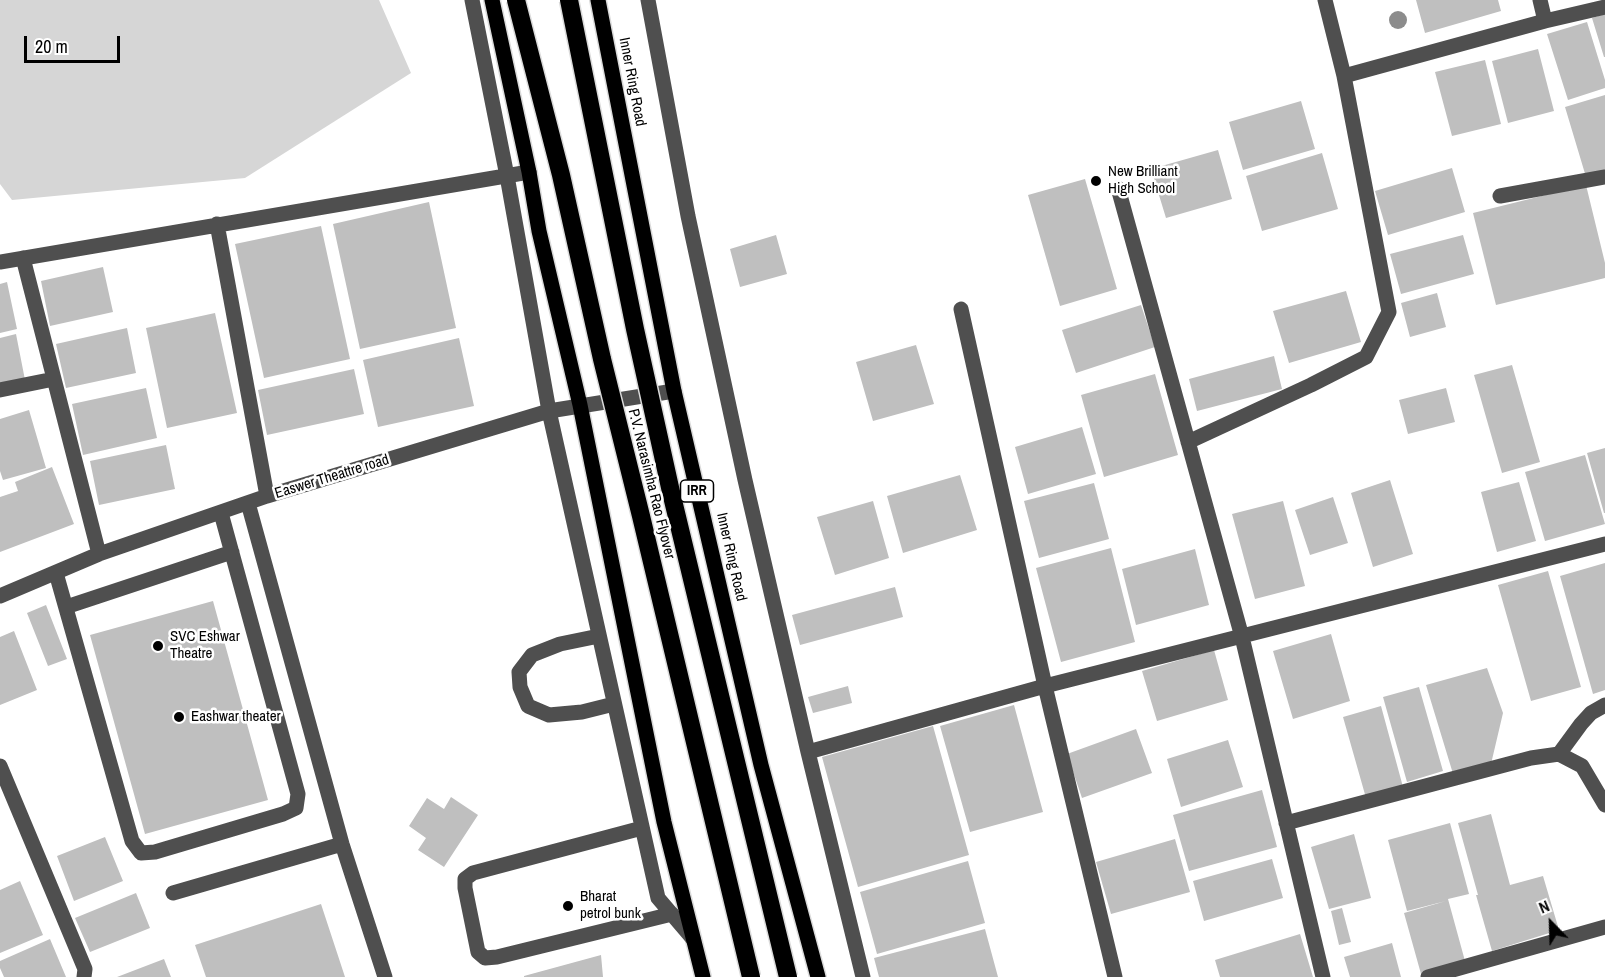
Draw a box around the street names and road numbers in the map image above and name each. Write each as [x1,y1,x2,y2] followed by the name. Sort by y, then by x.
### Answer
[615,36,649,128] street label: Inner Ring Road
[624,407,678,561] street label: P.V. Narasimha Rao Flyover
[273,451,391,503] street label: Easwer Theattre road
[680,480,714,502] road number: IRR
[712,511,750,603] street label: Inner Ring Road

